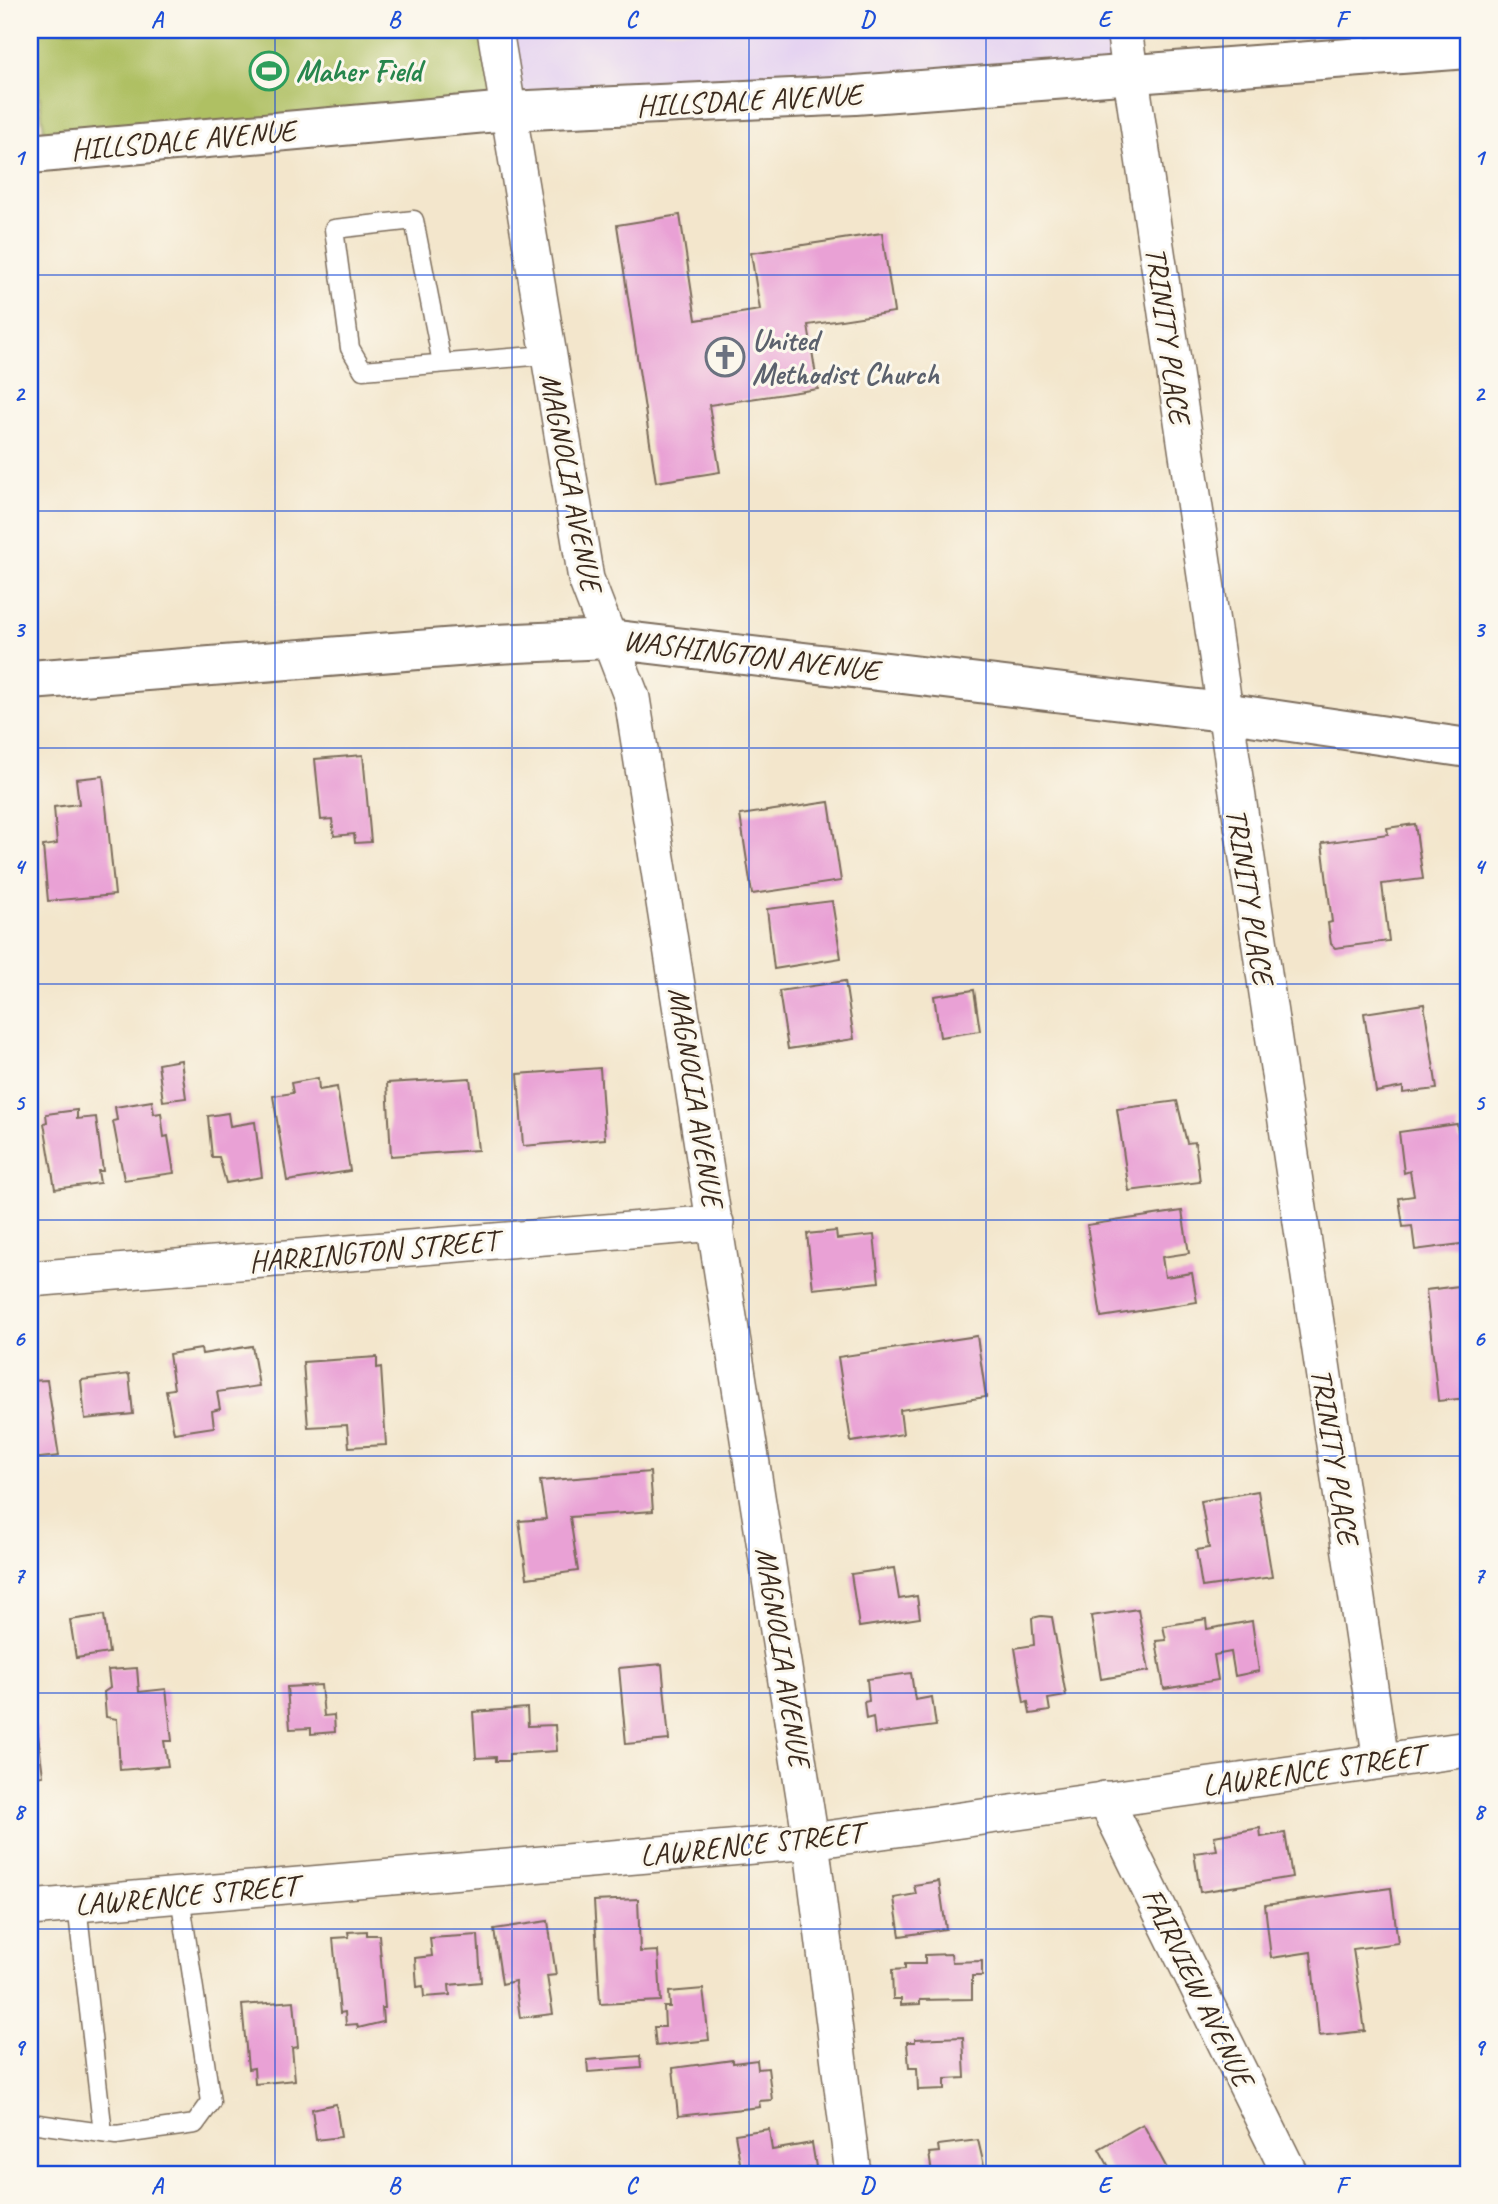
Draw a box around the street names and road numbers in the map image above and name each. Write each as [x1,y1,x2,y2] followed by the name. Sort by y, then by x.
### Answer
[636,75,867,125] street label: HILLSDALE AVENUE
[69,111,301,169] street label: HILLSDALE AVENUE
[1137,244,1200,430] street label: TRINITY PLACE
[531,370,611,598] street label: MAGNOLIA AVENUE
[621,620,885,690] street label: WASHINGTON AVENUE
[1217,805,1283,991] street label: TRINITY PLACE
[660,985,733,1213] street label: MAGNOLIA AVENUE
[247,1221,506,1281] street label: HARRINGTON STREET
[1302,1365,1368,1551] street label: TRINITY PLACE
[747,1545,820,1773] street label: MAGNOLIA AVENUE
[1200,1735,1433,1804] street label: LAWRENCE STREET
[638,1813,871,1875] street label: LAWRENCE STREET
[73,1866,306,1924] street label: LAWRENCE STREET
[1134,1882,1264,2096] street label: FAIRVIEW AVENUE

